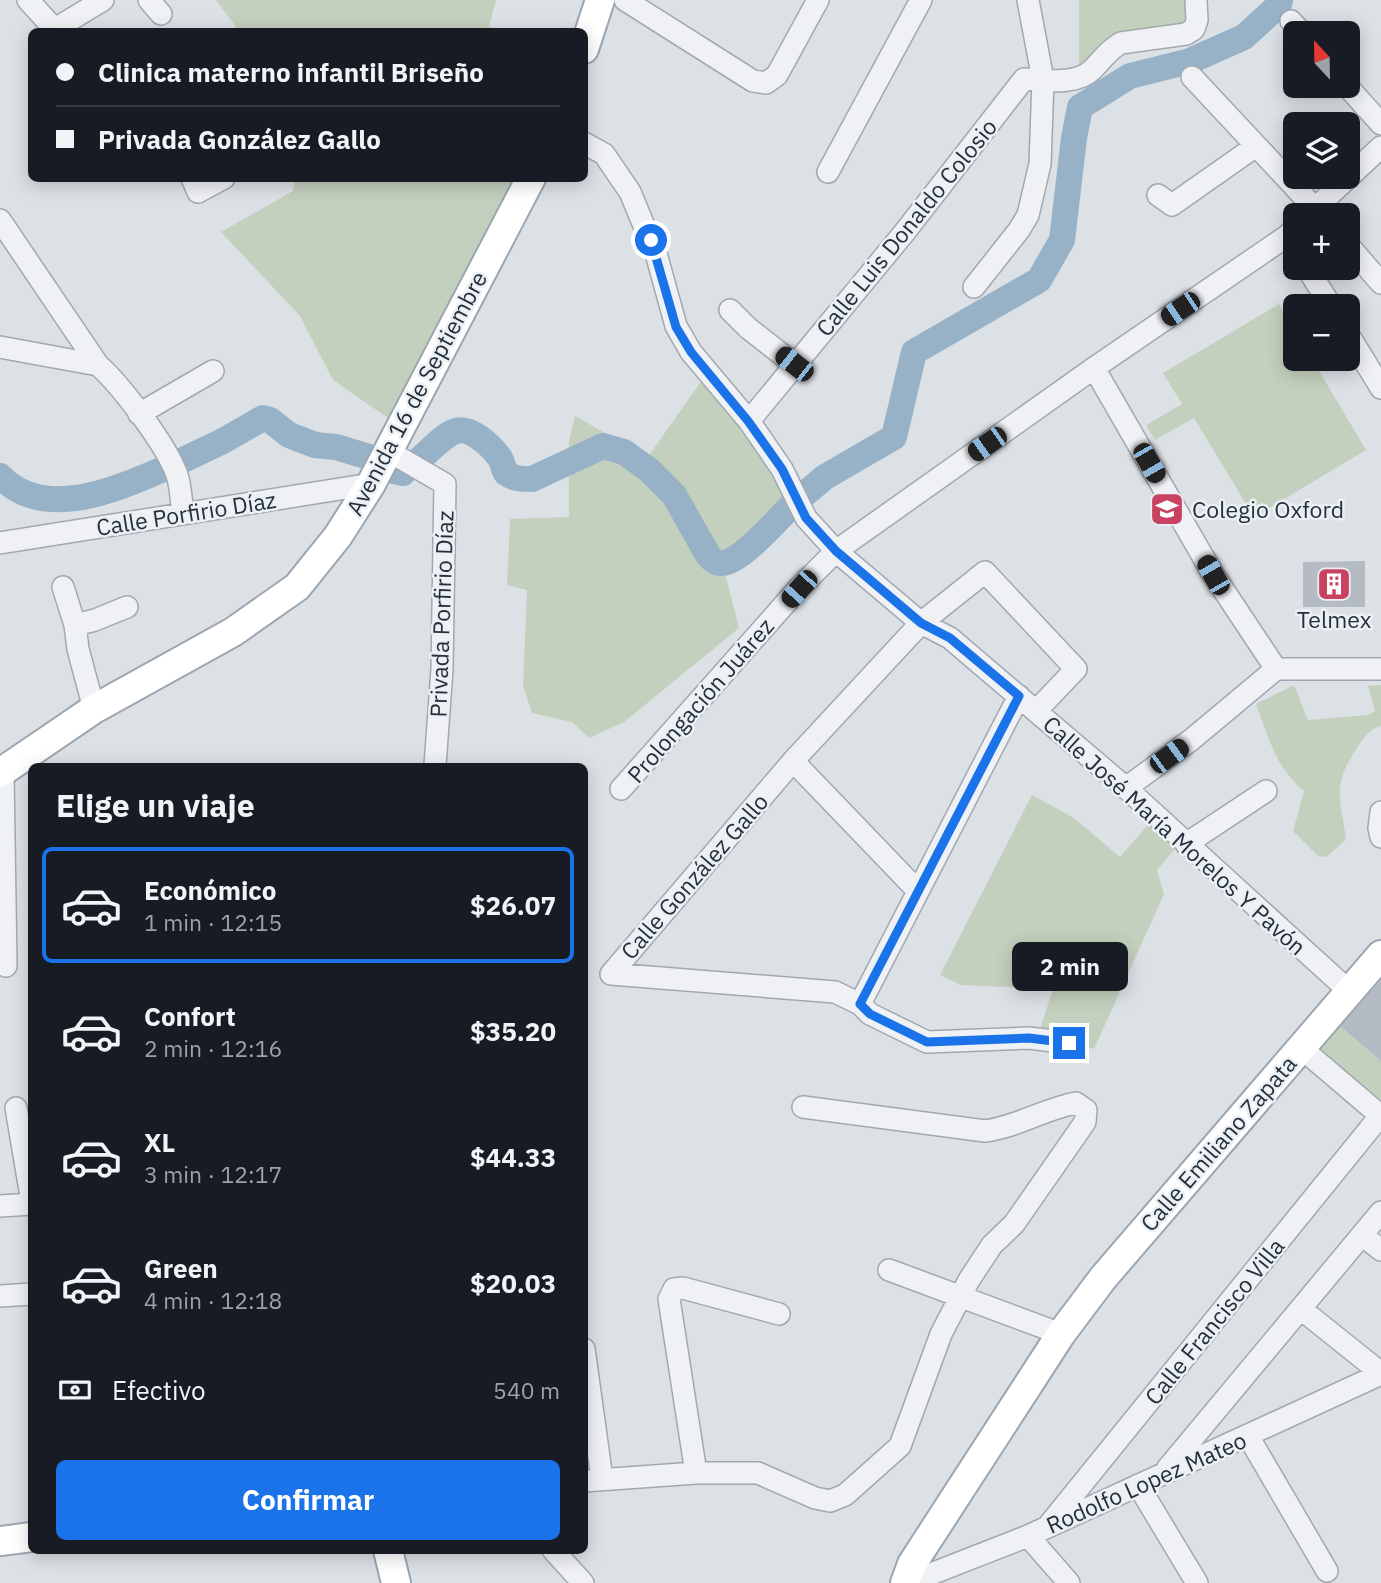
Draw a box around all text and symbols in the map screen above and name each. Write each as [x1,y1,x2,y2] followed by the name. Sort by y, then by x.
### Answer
[1283,21,1360,98] north arrow
[1283,21,1360,371] map controls
[98,55,484,89] text: Clinica materno infantil Briseño
[809,112,1003,342] street label: Calle Luis Donaldo Colosio
[1283,112,1360,189] button: layers
[98,122,381,156] text: Privada González Gallo
[1283,203,1360,280] button: +
[635,224,667,256] route start
[339,266,493,520] street label: Avenida 16 de Septiembre
[1157,289,1204,329] car
[1283,294,1360,371] button: −
[771,343,818,385] car
[964,423,1011,465] car
[1130,440,1169,486] car
[94,484,278,542] street label: Calle Porfirio Díaz
[1148,490,1186,528] school or university icon: Colegio Oxford
[1192,494,1344,524] place label: Colegio Oxford
[422,510,460,718] street label: Privada Porfirio Díaz
[1194,552,1233,598] car
[1315,565,1353,603] building icon: Telmex
[778,566,821,612] car
[1297,604,1372,634] place label: Telmex
[620,611,780,789] street label: Prolongación Juárez
[1037,709,1313,961] street label: Calle José María Morelos Y Pavón
[1146,735,1193,777] car
[56,784,255,826] text: Elige un viaje
[614,787,774,965] street label: Calle González Gallo
[144,873,276,907] text: Económico
[60,874,123,937] icon: car
[470,888,556,922] text: $26.07
[144,907,282,937] text: 1 min · 12:15
[1011,942,1127,990] callout: 2 min
[1040,951,1100,981] text: 2 min
[144,999,236,1033] text: Confort
[60,1000,123,1063] icon: car
[470,1014,556,1048] text: $35.20
[1053,1027,1085,1059] route end
[144,1033,282,1063] text: 2 min · 12:16
[1133,1049,1303,1237] street label: Calle Emiliano Zapata
[144,1125,175,1159] text: XL
[60,1126,123,1189] icon: car
[470,1140,556,1174] text: $44.33
[144,1159,282,1189] text: 3 min · 12:17
[1138,1232,1290,1410] street label: Calle Francisco Villa
[144,1251,218,1285] text: Green
[60,1252,123,1315] icon: car
[470,1266,556,1300] text: $20.03
[144,1285,282,1315] text: 4 min · 12:18
[56,1371,94,1409] icon: cash
[112,1373,206,1407] text: Efectivo
[493,1375,560,1405] text: 540 m
[1041,1424,1251,1540] street label: Rodolfo Lopez Mateo
[56,1460,560,1540] button: Confirmar

